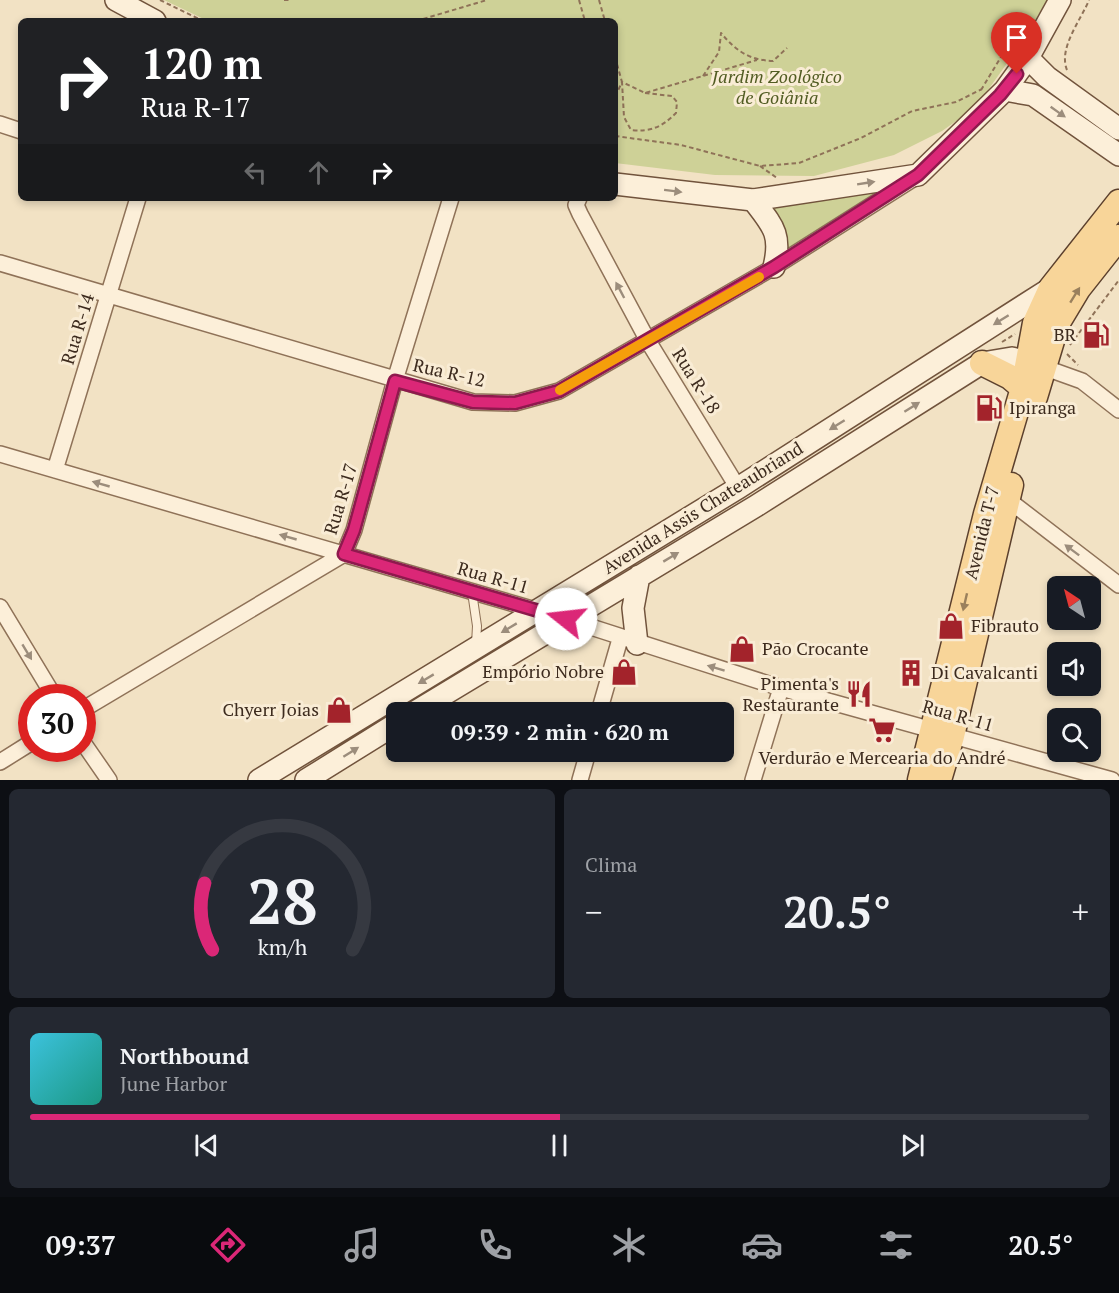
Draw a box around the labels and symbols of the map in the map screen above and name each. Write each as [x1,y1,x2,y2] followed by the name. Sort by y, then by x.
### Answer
[991,12,1042,74] pin
[711,64,842,109] park label: Jardim Zoológico de Goiânia
[1050,106,1066,117] one-way arrow
[857,179,876,188] one-way arrow
[664,186,683,195] one-way arrow
[615,281,625,298] one-way arrow
[1070,286,1081,303] one-way arrow
[55,290,99,367] street label: Rua R-14
[993,314,1010,325] one-way arrow
[1081,320,1111,350] fuel station icon: BR
[1053,322,1077,346] place label: BR
[667,343,726,418] street label: Rua R-18
[411,352,488,392] street label: Rua R-12
[974,393,1004,423] fuel station icon: Ipiranga
[1009,395,1076,419] place label: Ipiranga
[904,402,920,413] one-way arrow
[829,419,845,430] one-way arrow
[598,436,807,579] street label: Avenida Assis Chateaubriand
[318,460,362,537] street label: Rua R-17
[91,478,110,488] one-way arrow
[958,483,1004,582] street label: Avenida T-7
[279,532,297,541] one-way arrow
[1065,544,1081,556] one-way arrow
[663,552,680,562] one-way arrow
[455,555,532,599] street label: Rua R-11
[1047,576,1101,630] north arrow
[534,587,598,651] position arrow
[959,593,969,611] one-way arrow
[936,611,966,641] shop icon: Fibrauto
[971,613,1039,637] place label: Fibrauto
[501,623,517,634] one-way arrow
[727,634,757,664] shop icon: Pão Crocante
[762,636,869,660] place label: Pão Crocante
[22,644,33,660] one-way arrow
[609,657,639,687] shop icon: Empório Nobre
[896,658,926,688] building icon: Di Cavalcanti
[482,659,604,683] place label: Empório Nobre
[931,660,1038,684] place label: Di Cavalcanti
[707,663,725,672] one-way arrow
[743,671,839,716] place label: Pimenta's Restaurante
[418,673,434,684] one-way arrow
[844,679,874,709] restaurant icon: Pimenta's Restaurante
[18,684,96,762] speed limit sign: 30
[920,693,997,737] street label: Rua R-11
[324,695,354,725] shop icon: Chyerr Joias
[222,697,319,721] place label: Chyerr Joias
[867,715,897,745] supermarket icon: Verdurão e Mercearia do André
[758,745,1006,769] place label: Verdurão e Mercearia do André
[343,747,359,758] one-way arrow

